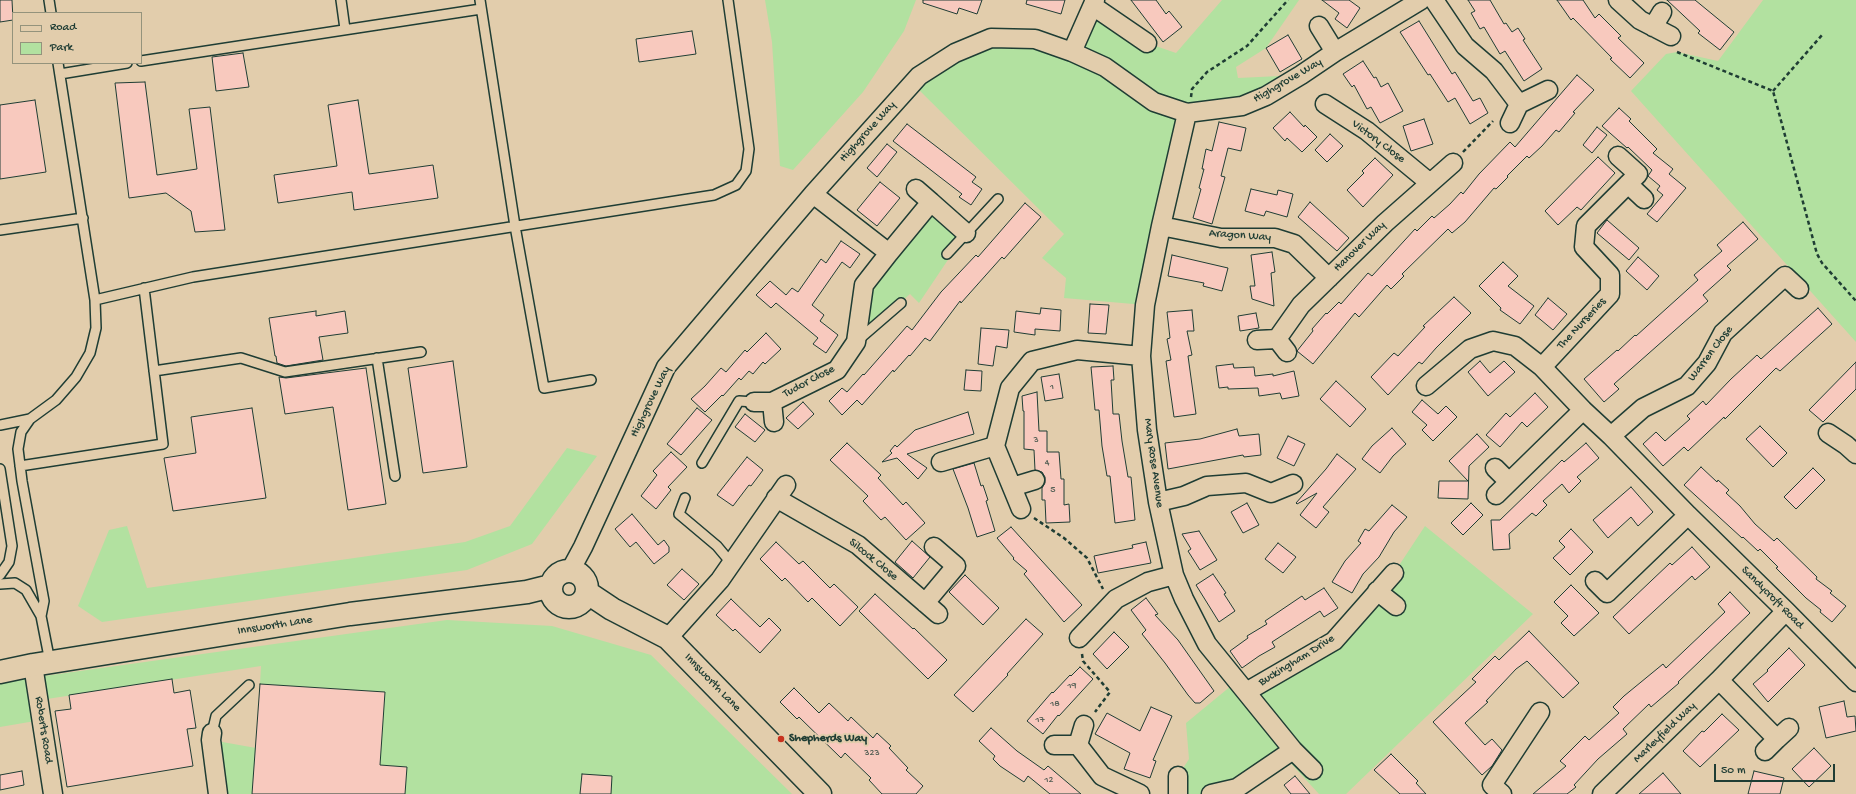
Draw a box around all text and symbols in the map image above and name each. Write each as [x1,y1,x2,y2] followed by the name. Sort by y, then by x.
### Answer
[12,12,142,64] legend
[50,21,76,35] text: Road
[50,41,73,55] text: Park
[1251,55,1325,107] street label: Highgrove Way
[837,99,899,165] street label: Highgrove Way
[1348,117,1408,167] street label: Victory Close
[1331,219,1389,275] street label: Hanover Way
[1208,227,1272,245] street label: Aragon Way
[1554,295,1610,353] street label: The Nurseries
[1685,323,1737,385] street label: Warren Close
[781,362,837,402] street label: Tudor Close
[628,364,674,440] street label: Highgrove Way
[1050,381,1054,393] house number: 1
[1140,417,1166,509] street label: Mary Rose Avenue
[1033,434,1039,446] house number: 3
[1045,457,1049,469] house number: 4
[1050,484,1056,496] house number: 5
[845,536,901,584] street label: Silcock Close
[1738,564,1806,632] street label: Sandycroft Road
[237,613,313,639] street label: Innsworth Lane
[1256,632,1338,690] street label: Buckingham Drive
[681,651,743,715] street label: Innsworth Lane
[1067,680,1077,692] house number: 19
[31,695,55,765] street label: Roberts Road
[1050,698,1060,710] house number: 18
[1631,699,1699,767] street label: Marleyfield Way
[1035,714,1045,726] house number: 17
[789,732,867,746] place label: Shepherds Way
[776,734,786,744] marker: Shepherds Way
[864,747,880,759] house number: 323
[1716,756,1837,782] scale bar
[1721,764,1746,778] text: 50 m
[1045,774,1053,786] house number: 12

